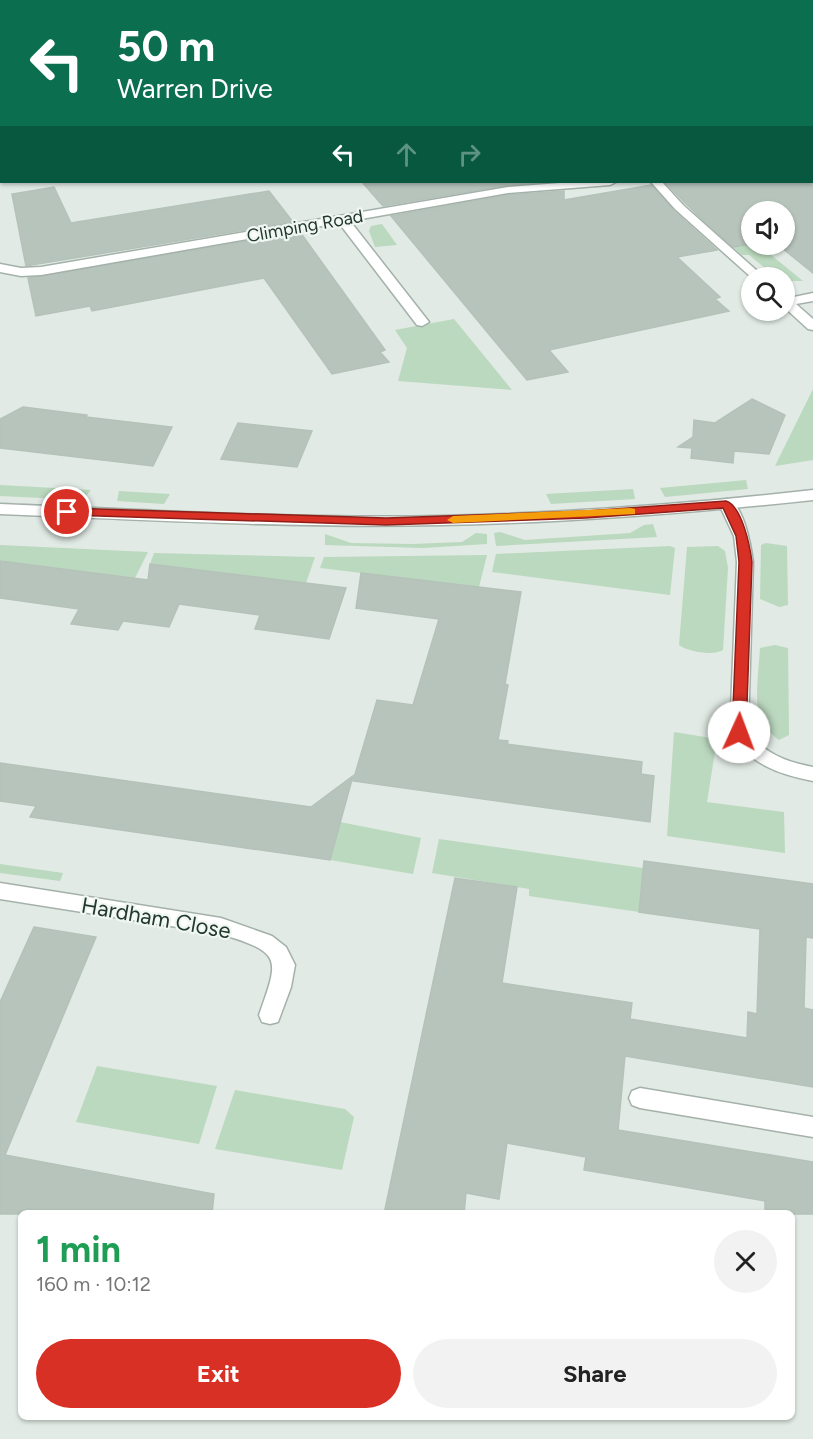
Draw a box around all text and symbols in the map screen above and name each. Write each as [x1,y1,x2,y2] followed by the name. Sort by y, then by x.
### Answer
[117,21,215,72] text: 50 m
[18,24,96,102] icon: left
[117,72,273,105] text: Warren Drive
[327,138,360,171] icon: left
[390,138,423,171] icon: ahead
[453,138,486,171] icon: right
[741,201,795,321] map controls
[741,201,795,255] button: sound
[245,205,365,247] street label: Climping Road
[741,267,795,321] button: search
[41,486,92,537] pin
[50,495,83,528] icon: arrive
[707,700,771,764] position arrow
[79,892,233,944] street label: Hardham Close
[36,1228,121,1271] text: 1 min
[714,1230,777,1293] button: close
[36,1272,151,1296] text: 160 m · 10:12
[36,1339,401,1408] button: Exit
[413,1339,777,1408] button: Share

